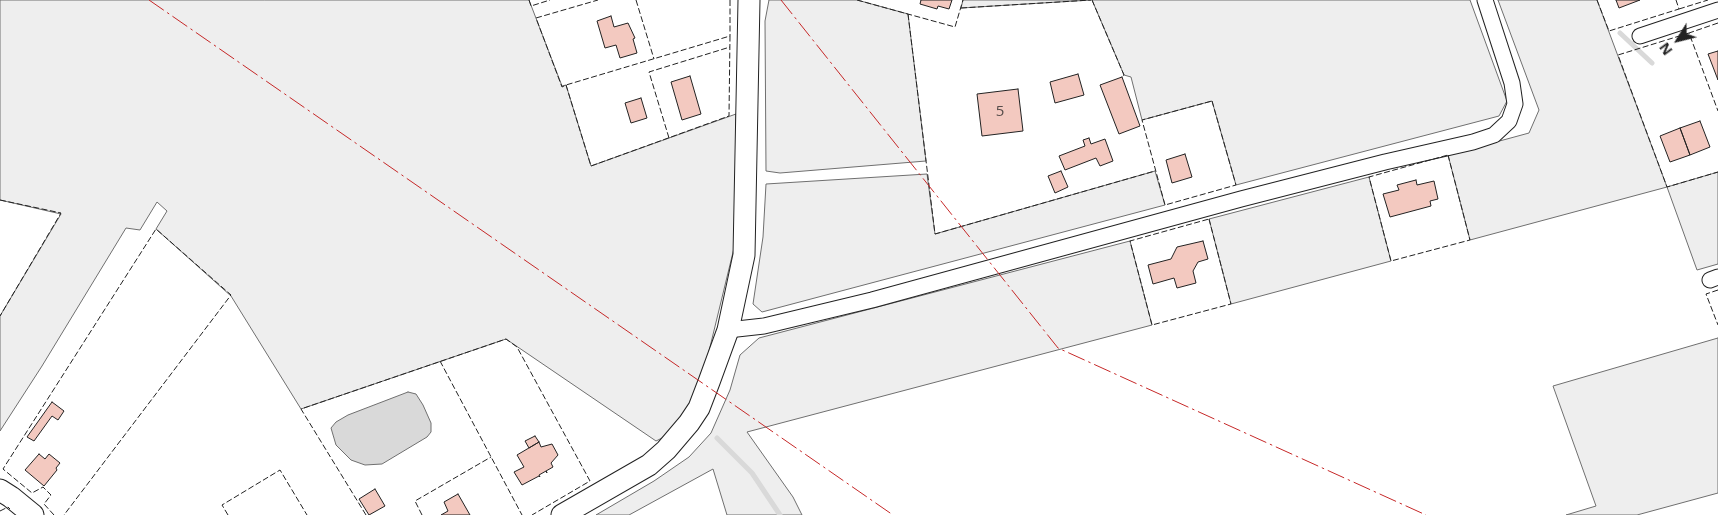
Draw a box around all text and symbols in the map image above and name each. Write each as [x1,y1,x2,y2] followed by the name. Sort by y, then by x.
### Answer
[1653,15,1703,65] north arrow
[1654,39,1676,59] text: N
[996,103,1004,121] house number: 5

